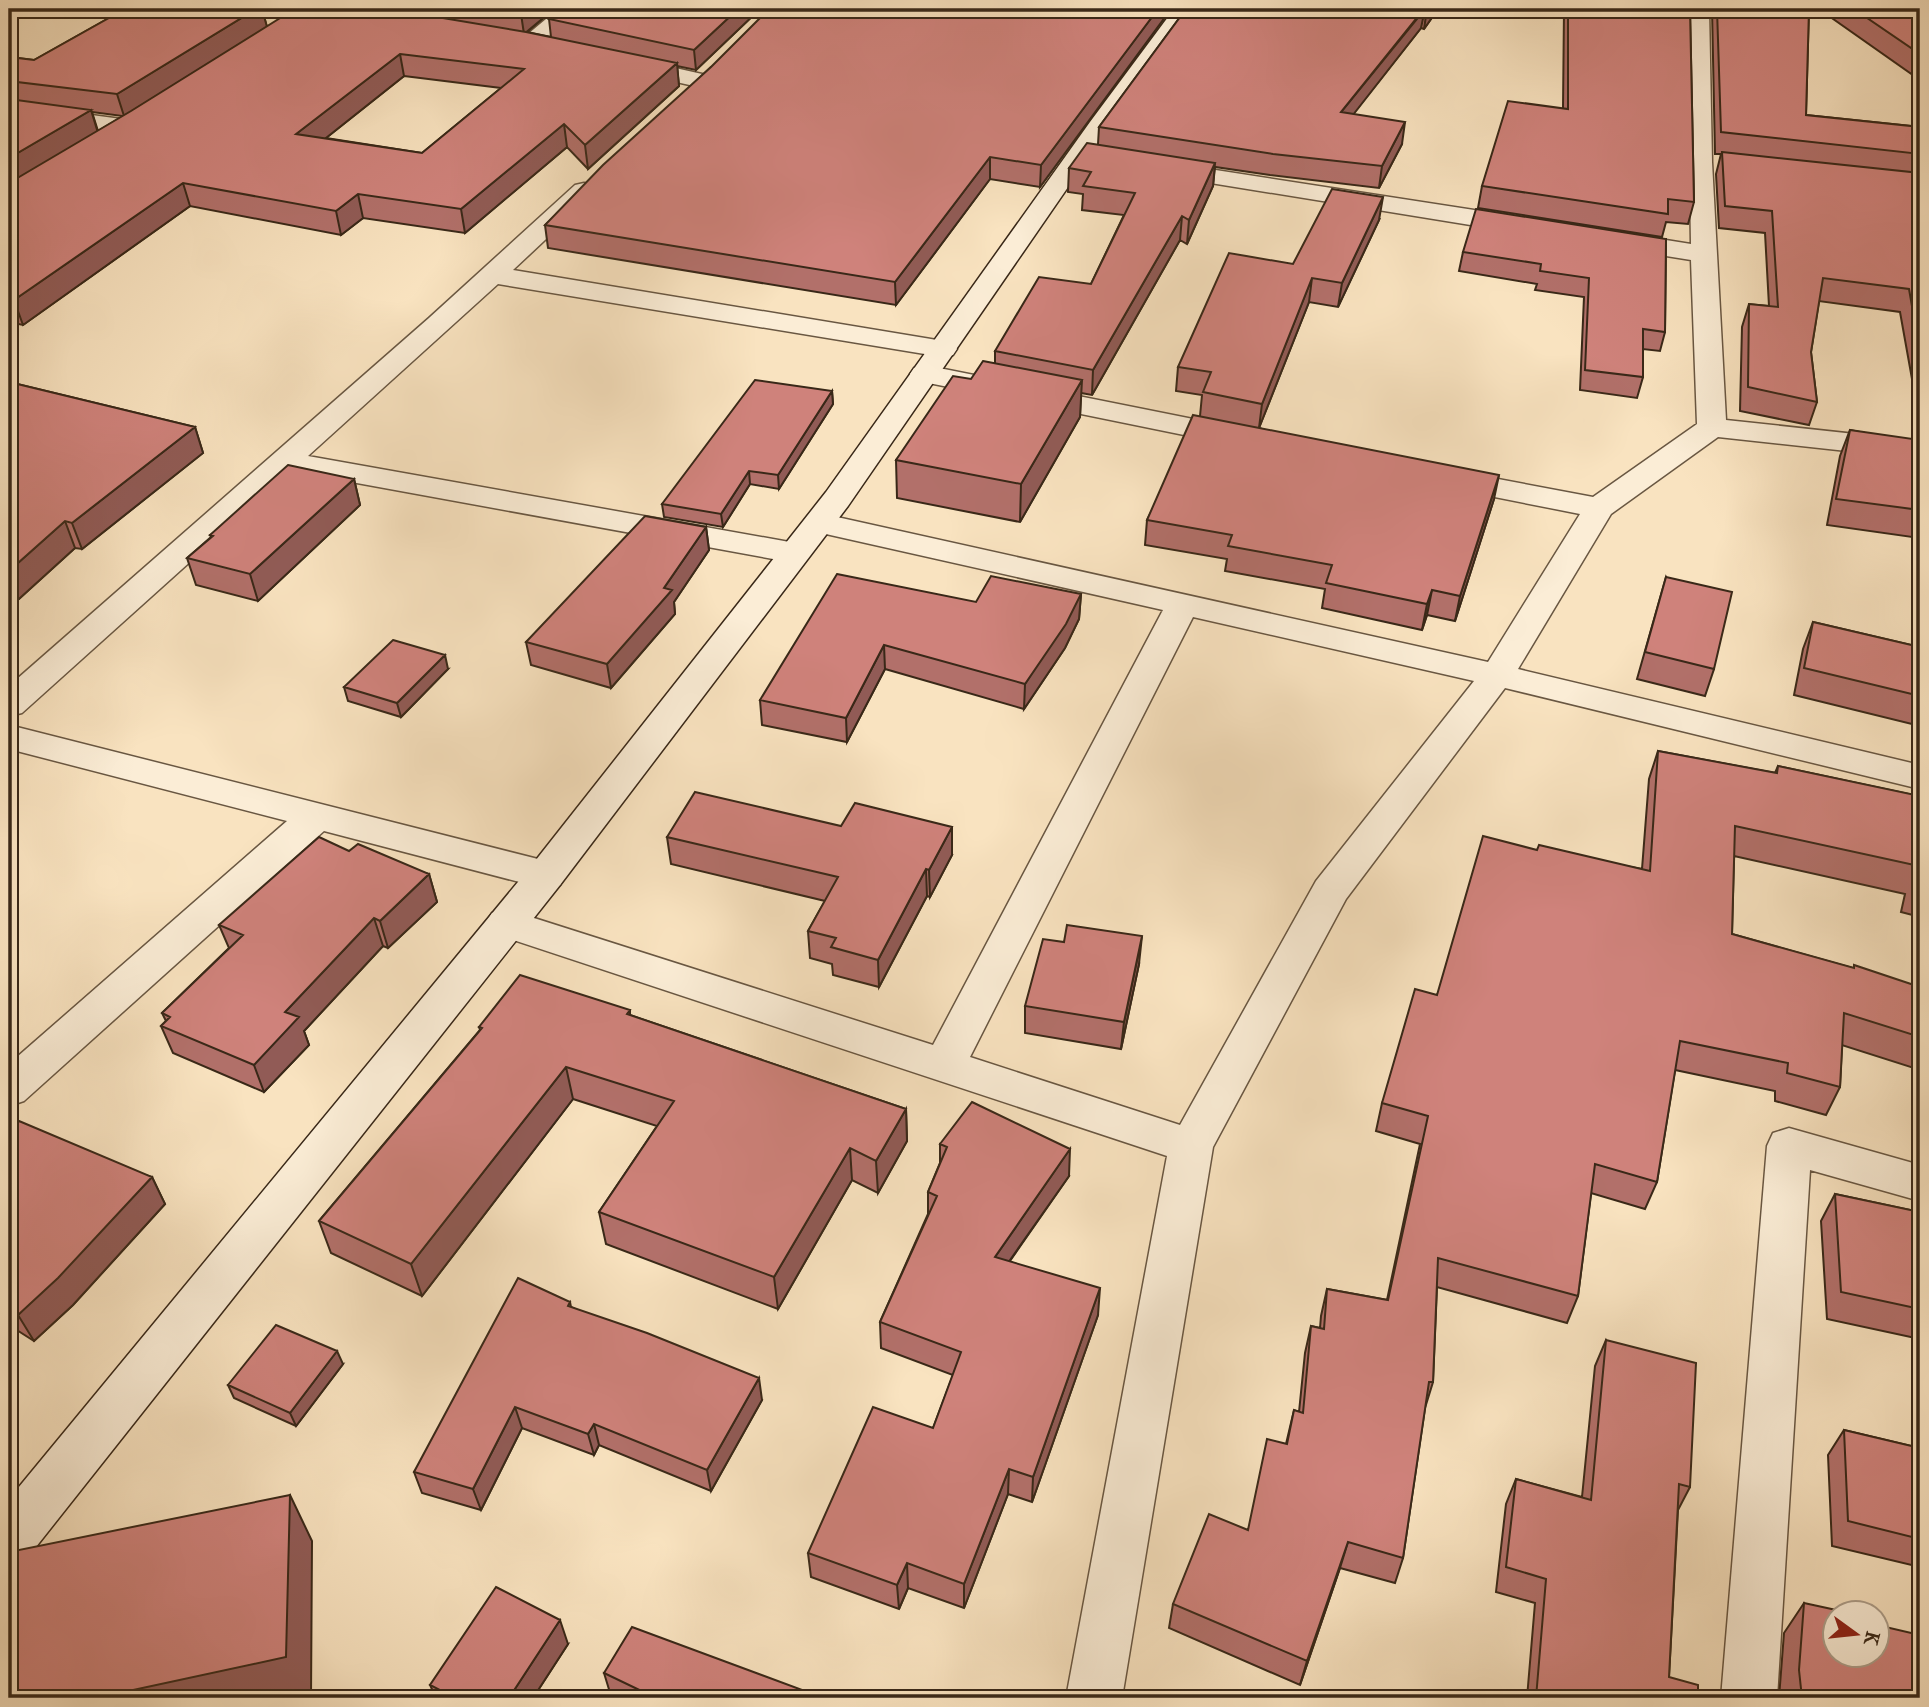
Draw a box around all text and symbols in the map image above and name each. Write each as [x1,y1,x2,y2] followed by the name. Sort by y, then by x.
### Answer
[1820,1598,1890,1668] north arrow
[1859,1629,1885,1649] text: K

